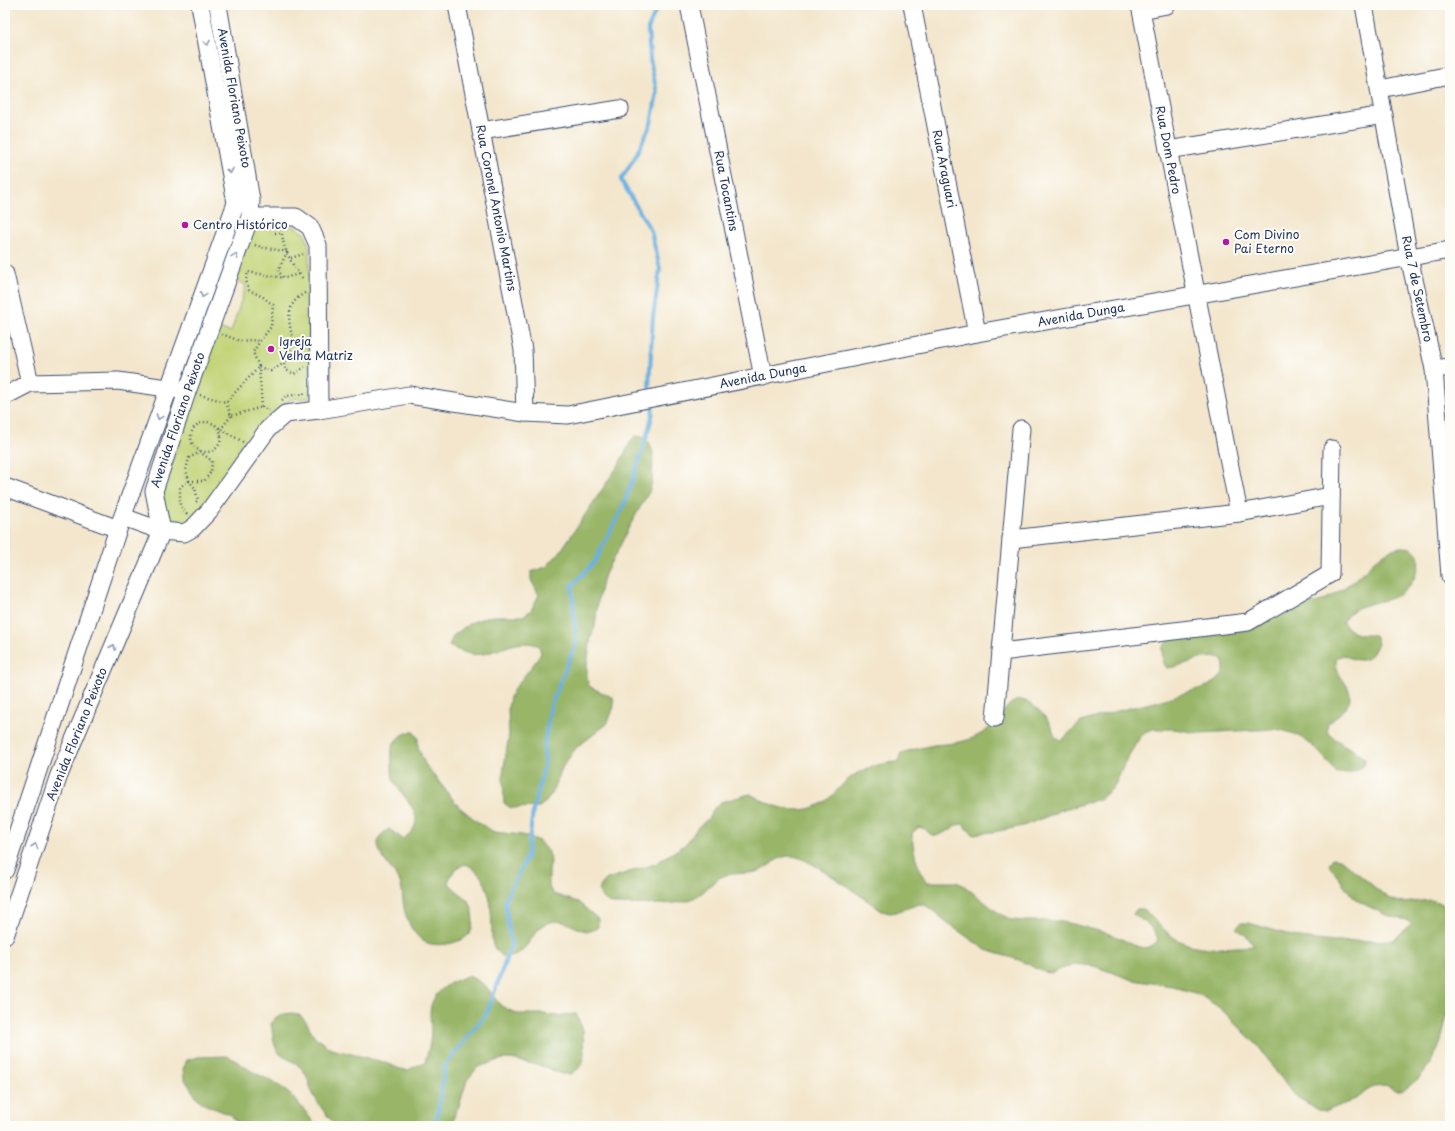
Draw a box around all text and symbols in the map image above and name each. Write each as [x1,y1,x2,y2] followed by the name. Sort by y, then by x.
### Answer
[214,26,256,170] street label: Avenida Floriano Peixoto
[202,40,211,46] one-way arrow
[1152,104,1186,196] street label: Rua Dom Pedro
[472,123,522,293] street label: Rua Coronel Antonio Martins
[929,128,961,210] street label: Rua Araguari
[710,149,744,233] street label: Rua Tocantins
[226,168,234,174] one-way arrow
[193,215,288,233] place label: Centro Histórico
[180,220,190,230] marker: Centro Histórico
[1234,225,1300,257] place label: Com Divino Pai Eterno
[1398,234,1438,344] street label: Rua 7 de Setembro
[1221,237,1231,247] marker: Com Divino Pai Eterno
[231,253,239,260] one-way arrow
[199,291,208,298] one-way arrow
[1036,297,1126,331] street label: Avenida Dunga
[279,332,353,364] place label: Igreja Velha Matriz
[266,344,276,354] marker: Igreja Velha Matriz
[145,349,209,490] street label: Avenida Floriano Peixoto
[718,358,808,392] street label: Avenida Dunga
[155,414,164,421] one-way arrow
[108,643,116,651] one-way arrow
[41,664,111,803] street label: Avenida Floriano Peixoto
[30,842,39,849] one-way arrow

